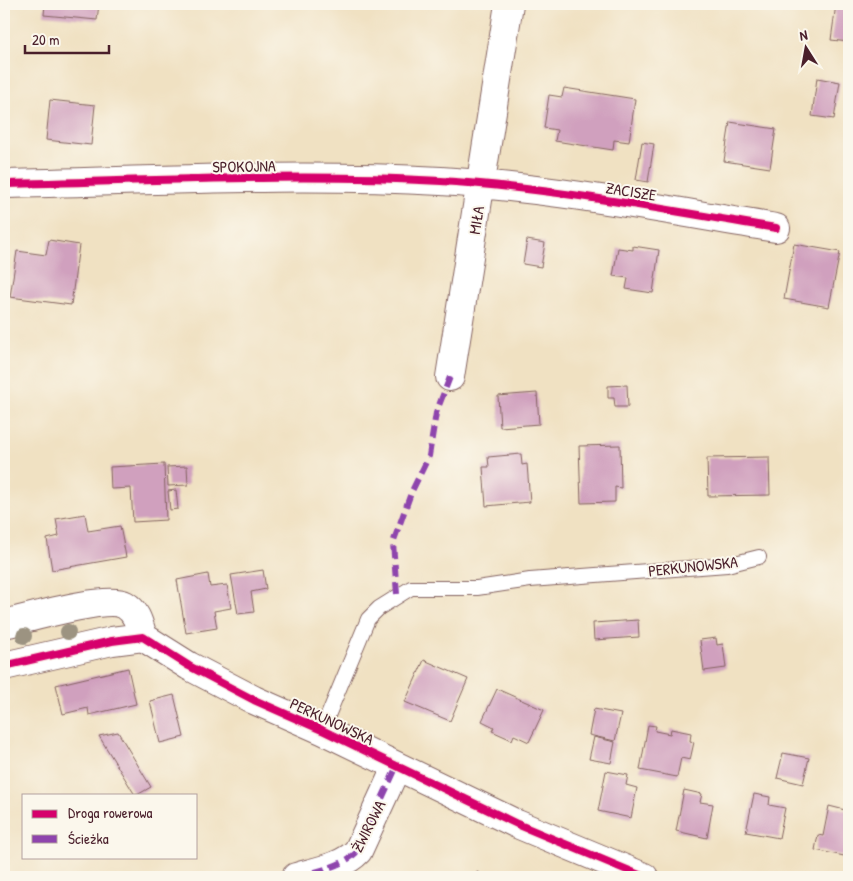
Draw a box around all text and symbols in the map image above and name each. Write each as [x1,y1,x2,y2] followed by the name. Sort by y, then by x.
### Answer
[25,22,109,54] scale bar
[780,22,830,72] north arrow
[798,25,809,45] text: N
[32,29,59,50] text: 20 m
[212,154,276,178] street label: SPOKOJNA
[604,176,658,206] street label: ZACISZE
[463,204,489,236] street label: MIŁA
[647,550,739,582] street label: PERKUNOWSKA
[287,692,378,750] street label: PERKUNOWSKA
[22,794,198,858] legend
[346,796,390,856] street label: ŻWIROWA
[68,802,152,823] text: Droga rowerowa
[68,828,109,849] text: Ścieżka

